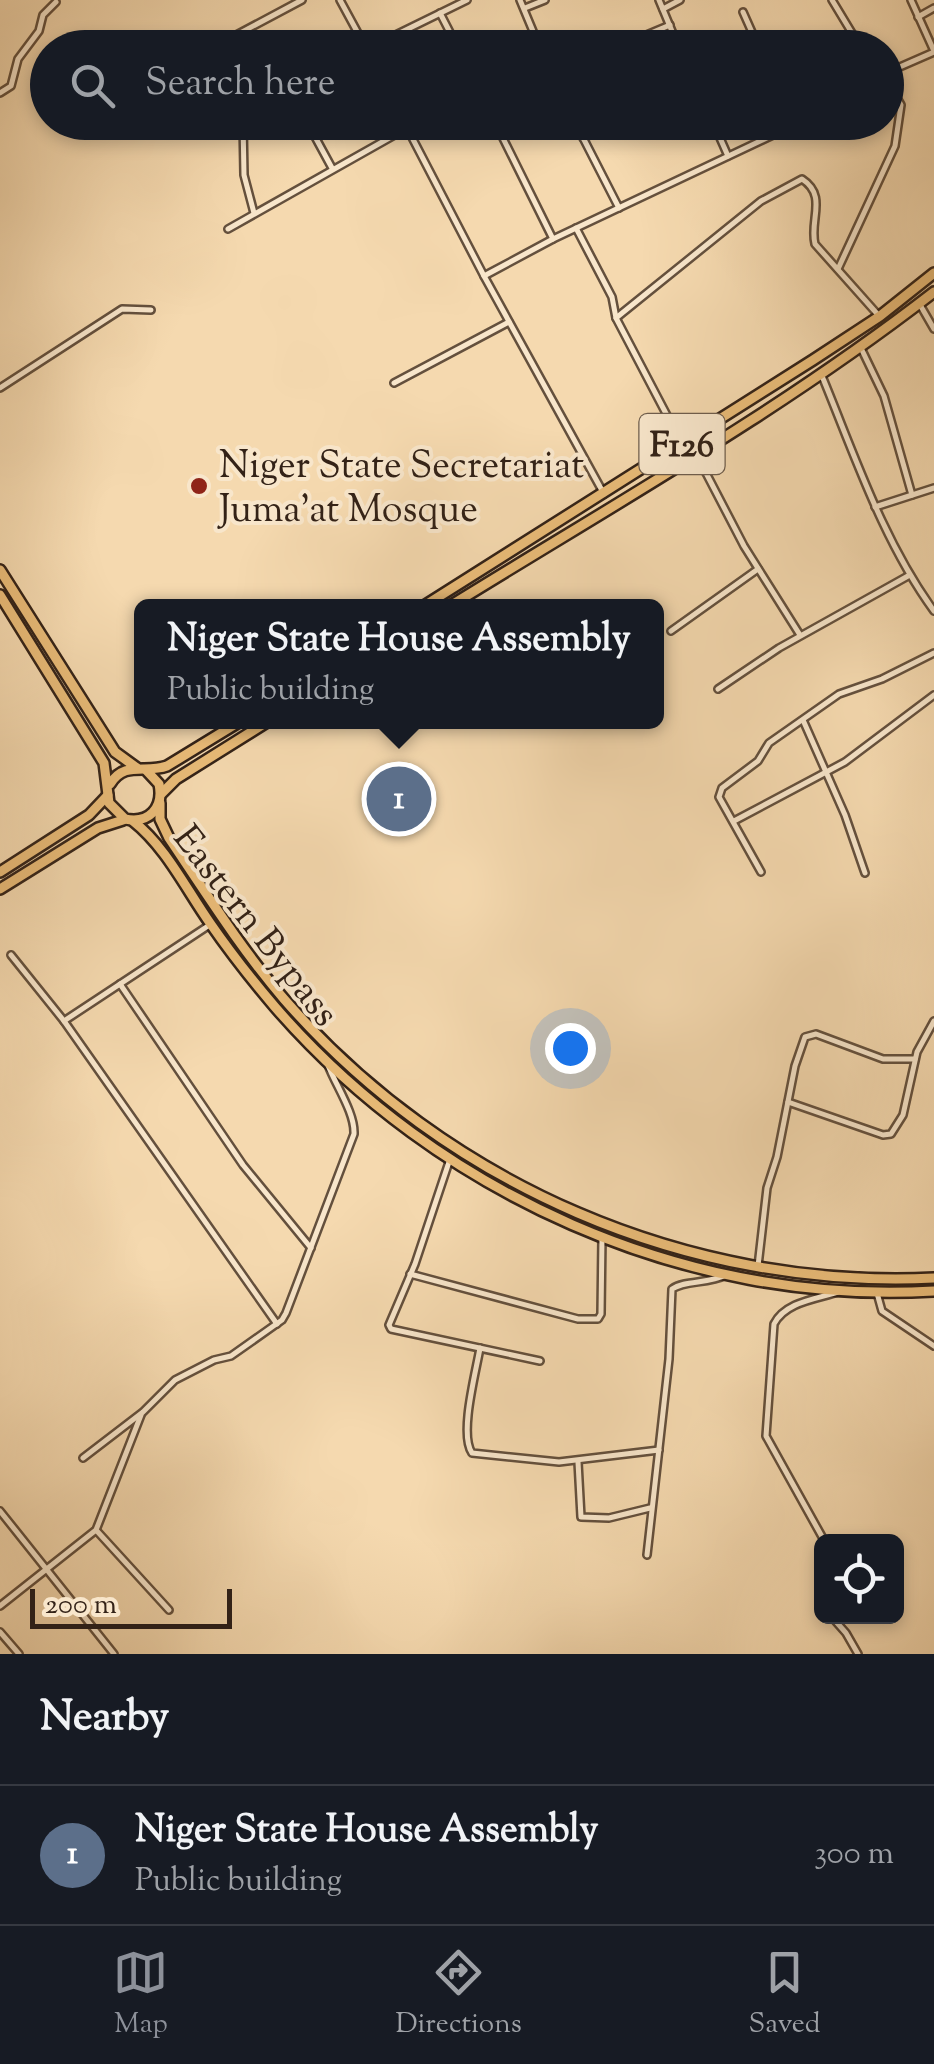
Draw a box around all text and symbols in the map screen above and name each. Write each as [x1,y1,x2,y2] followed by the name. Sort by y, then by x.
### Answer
[30,30,904,140] search box
[65,58,120,113] icon: search
[145,58,336,112] text: Search here
[640,414,724,474] road number: F126
[217,441,584,539] place label: Niger State Secretariat Juma'at Mosque
[188,475,210,497] marker: Niger State Secretariat Juma'at Mosque
[134,599,664,729] popup
[167,614,631,668] text: Niger State House Assembly
[167,668,374,714] text: Public building
[366,762,432,836] pin: 1
[158,815,350,1040] street label: Eastern Bypass
[545,1023,596,1074] your location
[814,1534,904,1624] map controls
[814,1534,904,1624] button: locate
[30,1584,232,1628] scale bar
[45,1586,117,1626] text: 200 m
[40,1689,169,1749] text: Nearby
[135,1805,598,1859] text: Niger State House Assembly
[67,1832,78,1878] text: 1
[814,1832,894,1878] text: 300 m
[135,1859,342,1905] text: Public building
[113,1945,168,2045] tab: Map
[395,1945,522,2045] tab: Directions
[749,1945,821,2045] tab: Saved

